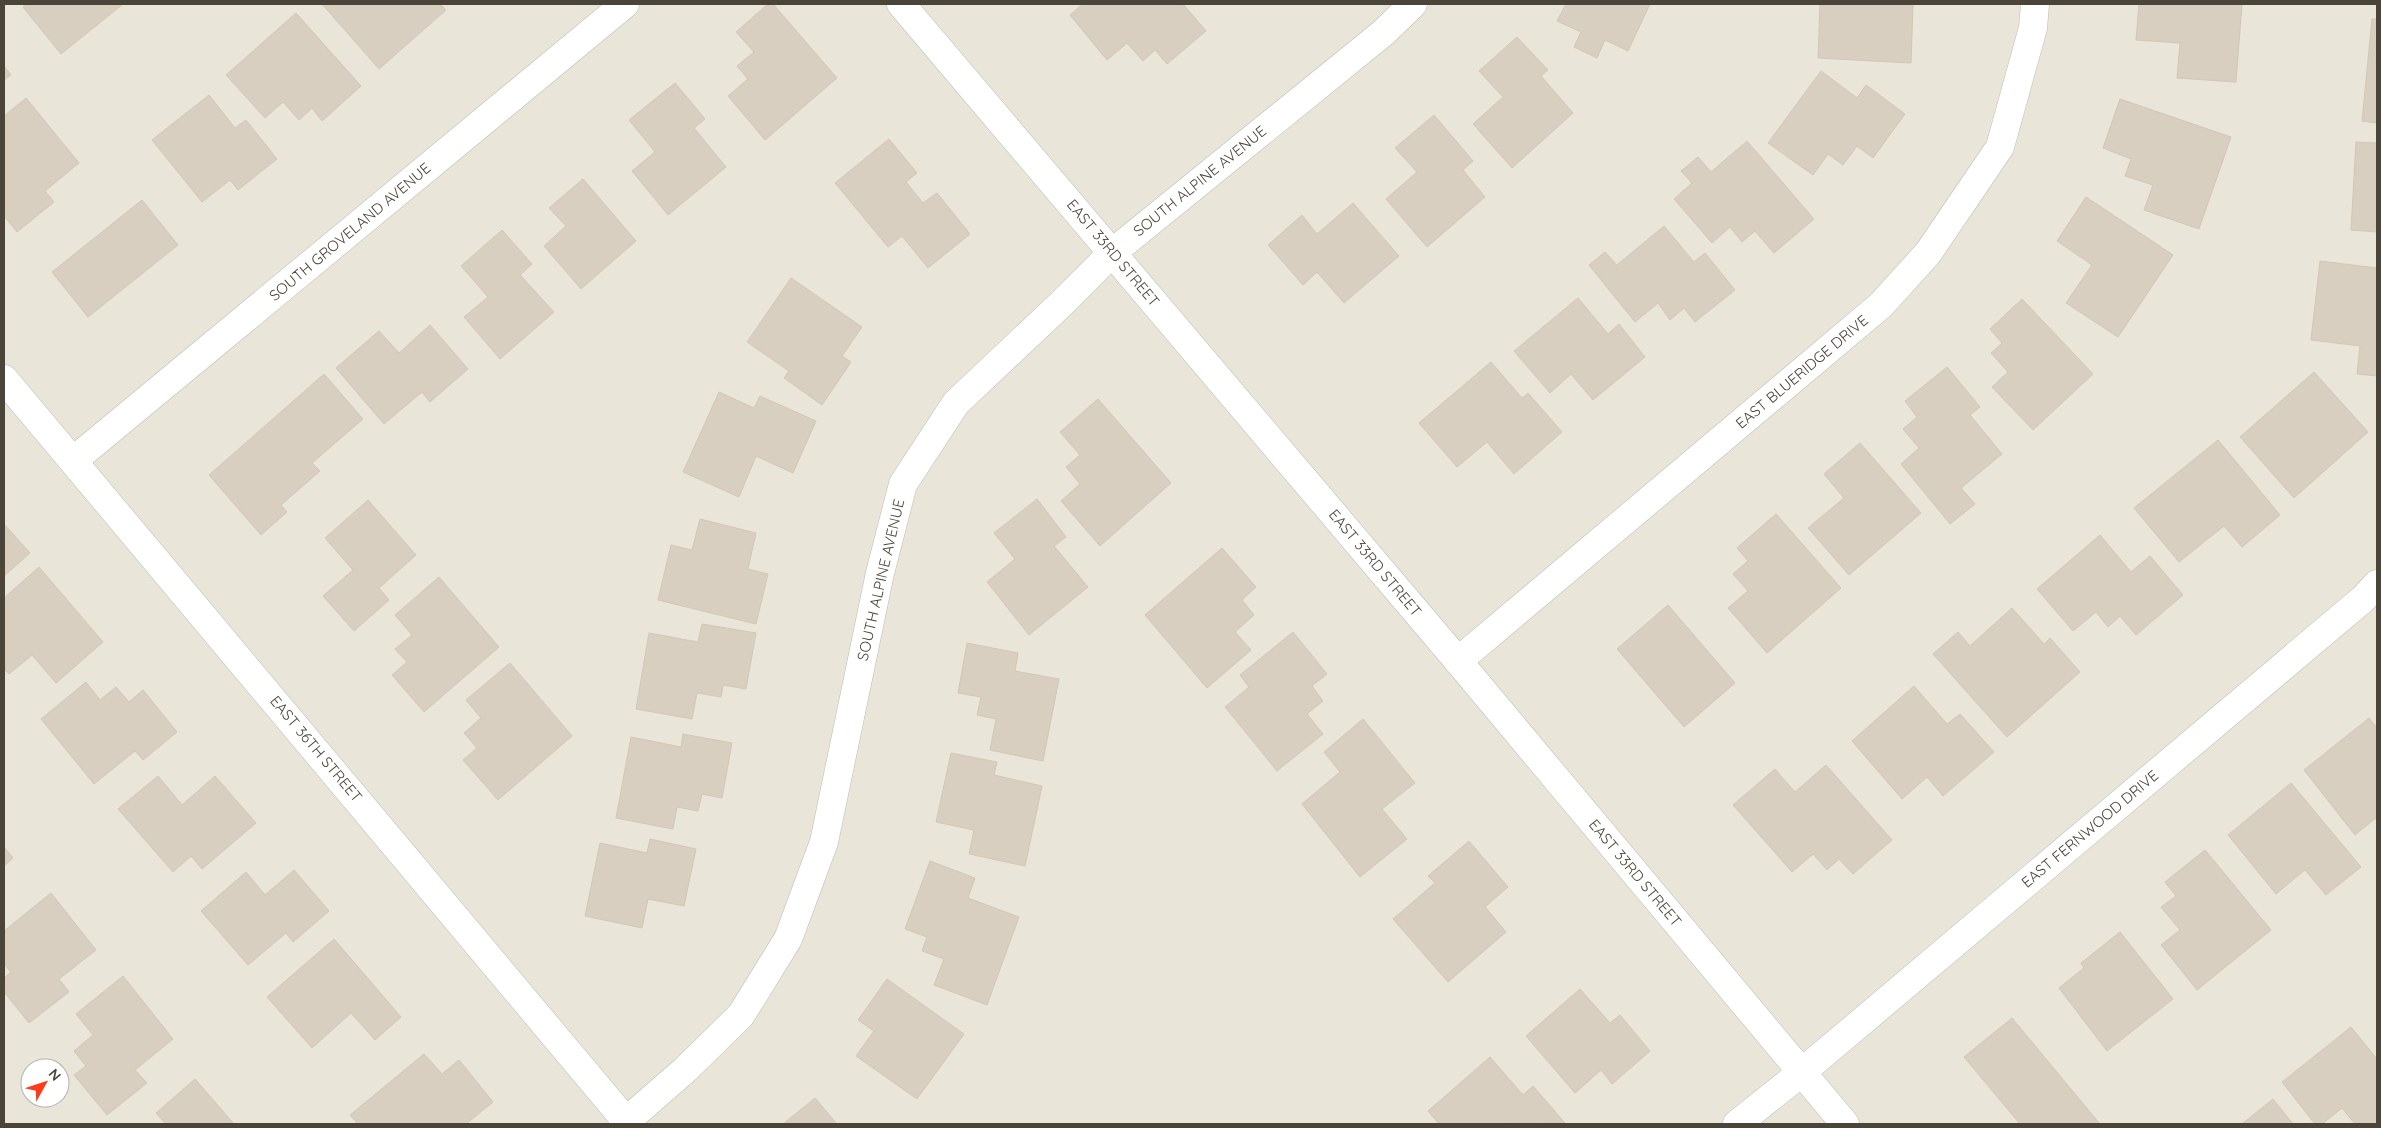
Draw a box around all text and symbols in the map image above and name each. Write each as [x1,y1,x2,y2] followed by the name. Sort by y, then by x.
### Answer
[1129,121,1270,240] street label: SOUTH ALPINE AVENUE
[265,158,434,305] street label: SOUTH GROVELAND AVENUE
[1063,195,1164,310] street label: EAST 33RD STREET
[1732,311,1872,433] street label: EAST BLUERIDGE DRIVE
[853,497,908,663] street label: SOUTH ALPINE AVENUE
[1325,505,1426,620] street label: EAST 33RD STREET
[266,691,367,806] street label: EAST 36TH STREET
[2017,766,2162,892] street label: EAST FERNWOOD DRIVE
[1585,815,1686,930] street label: EAST 33RD STREET
[20,1058,70,1108] north arrow
[45,1065,65,1084] text: N

